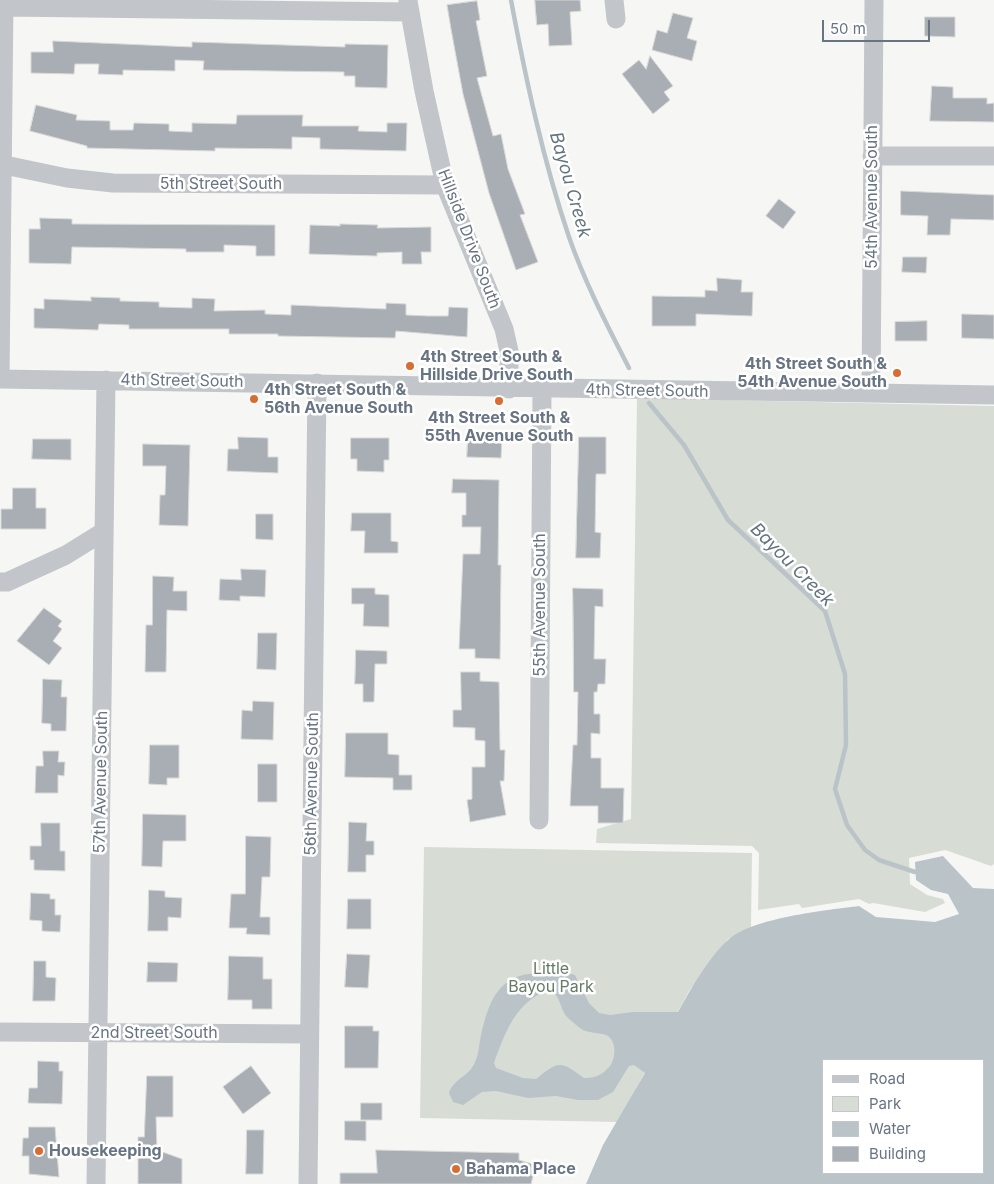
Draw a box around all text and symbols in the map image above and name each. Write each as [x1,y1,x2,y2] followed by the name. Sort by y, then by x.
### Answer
[824,10,932,42] scale bar
[830,19,866,38] text: 50 m
[862,125,882,269] street label: 54th Avenue South
[545,130,595,240] water label: Bayou Creek
[434,167,504,311] street label: Hillside Drive South
[160,174,282,194] street label: 5th Street South
[420,347,573,385] place label: 4th Street South & Hillside Drive South
[737,354,887,392] place label: 4th Street South & 54th Avenue South
[404,360,416,372] marker: 4th Street South & Hillside Drive South
[891,367,903,379] marker: 4th Street South & 54th Avenue South
[120,370,244,392] street label: 4th Street South
[264,380,413,418] place label: 4th Street South & 56th Avenue South
[585,380,709,402] street label: 4th Street South
[248,393,260,405] marker: 4th Street South & 56th Avenue South
[493,395,505,407] marker: 4th Street South & 55th Avenue South
[424,408,574,446] place label: 4th Street South & 55th Avenue South
[746,519,838,611] water label: Bayou Creek
[530,533,550,677] street label: 55th Avenue South
[90,710,112,854] street label: 57th Avenue South
[301,712,323,856] street label: 56th Avenue South
[508,959,594,997] park label: Little Bayou Park
[90,1023,218,1043] street label: 2nd Street South
[822,1059,984,1174] legend
[869,1069,905,1088] text: Road
[869,1094,901,1113] text: Park
[869,1119,911,1138] text: Water
[49,1141,162,1161] place label: Housekeeping
[869,1144,926,1163] text: Building
[33,1145,45,1157] marker: Housekeeping
[466,1159,576,1179] place label: Bahama Place
[450,1163,462,1175] marker: Bahama Place

